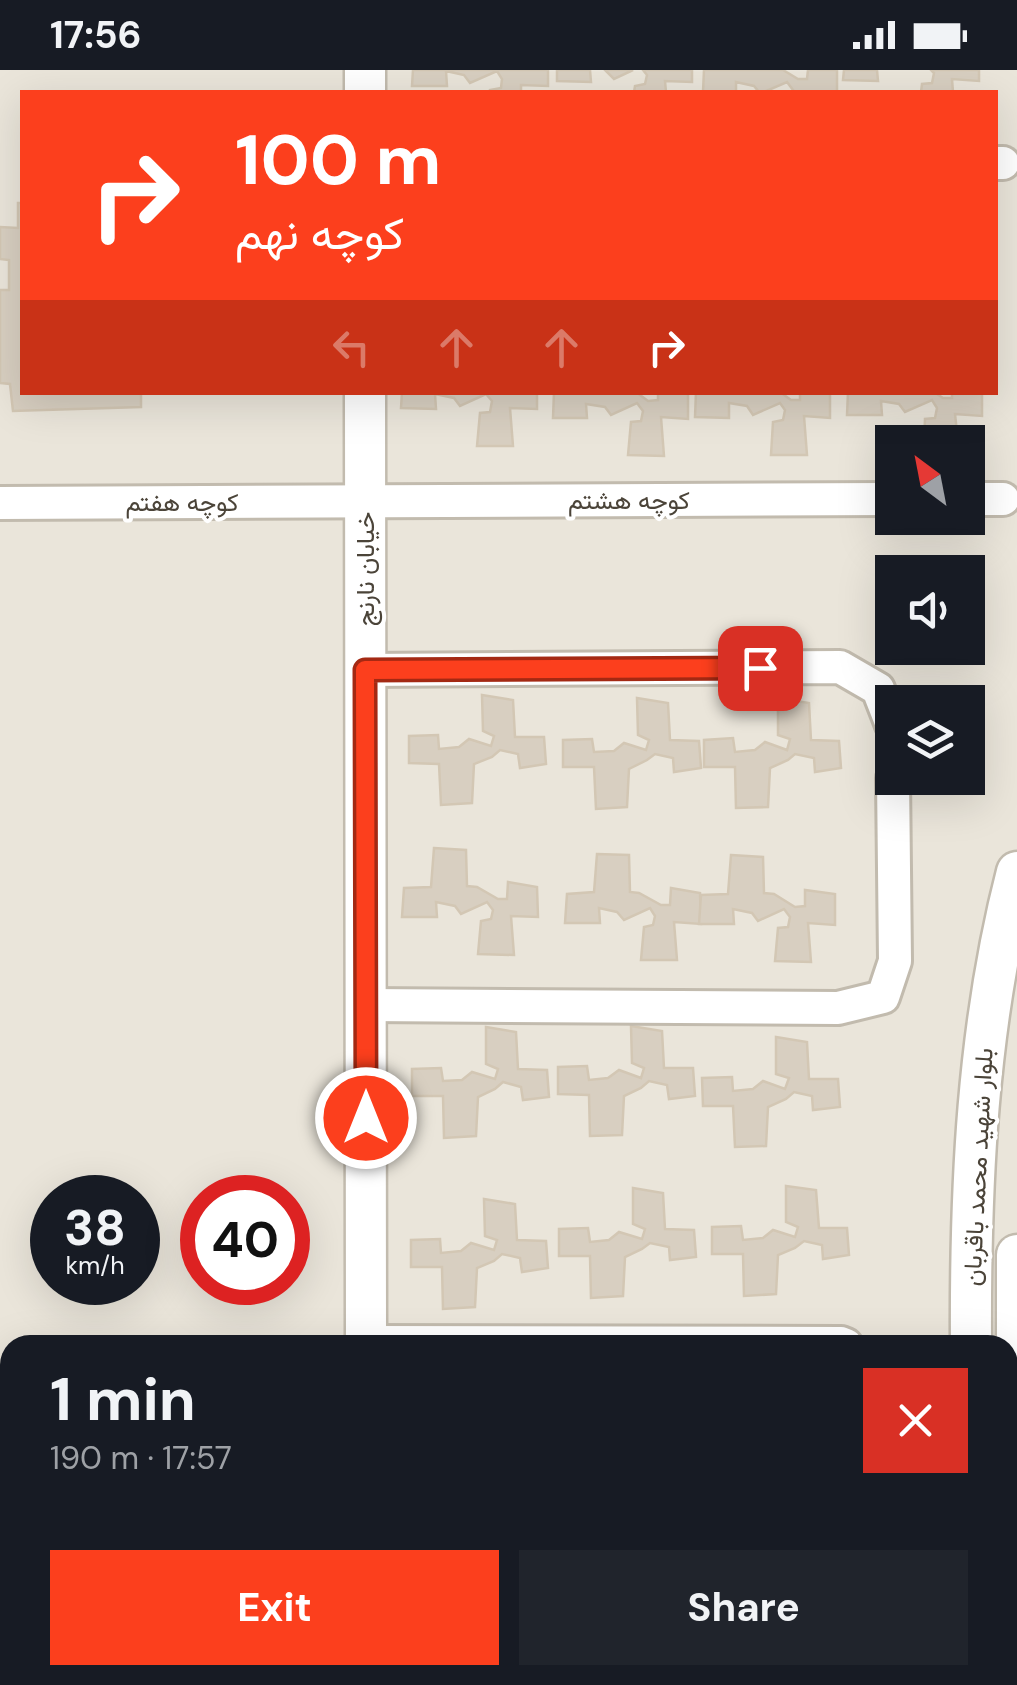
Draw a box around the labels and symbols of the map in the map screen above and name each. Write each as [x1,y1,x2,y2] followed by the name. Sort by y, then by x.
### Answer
[875,425,985,535] north arrow
[568,484,690,517] street label: کوچه هشتم
[125,486,239,519] street label: کوچه هفتم
[349,512,383,626] street label: خیابان نارنج
[718,626,803,711] pin
[955,1047,1001,1287] street label: بلوار شهید محمد باقربان
[314,1066,418,1170] position arrow
[180,1175,310,1305] speed limit sign: 40

